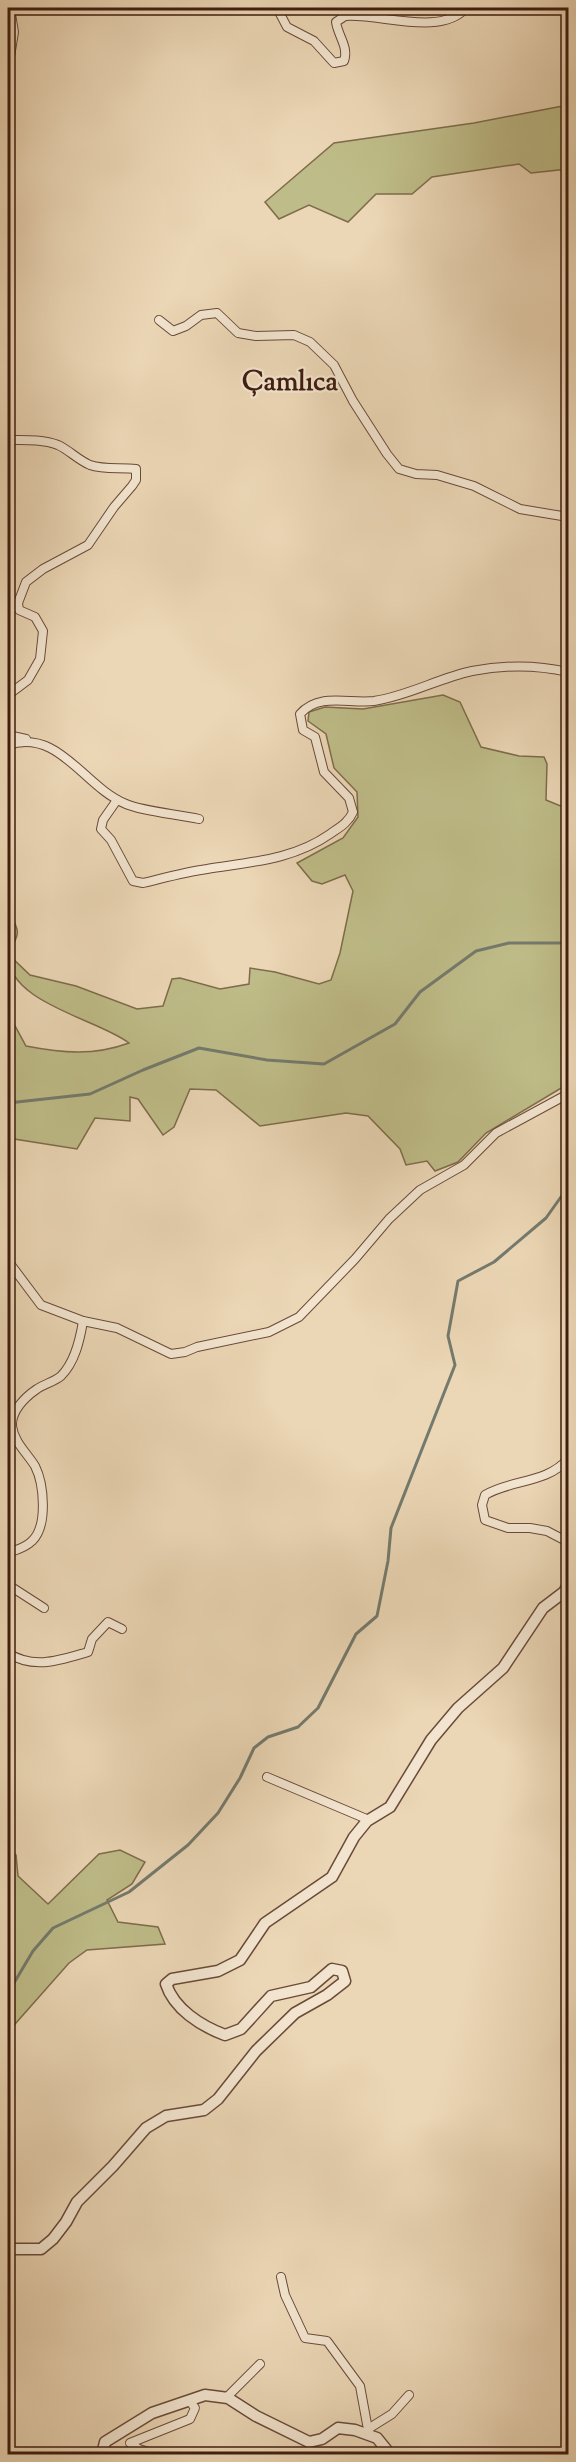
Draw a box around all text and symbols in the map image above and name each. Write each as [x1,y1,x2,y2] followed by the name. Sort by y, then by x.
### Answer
[242,364,338,403] district label: Çamlıca

